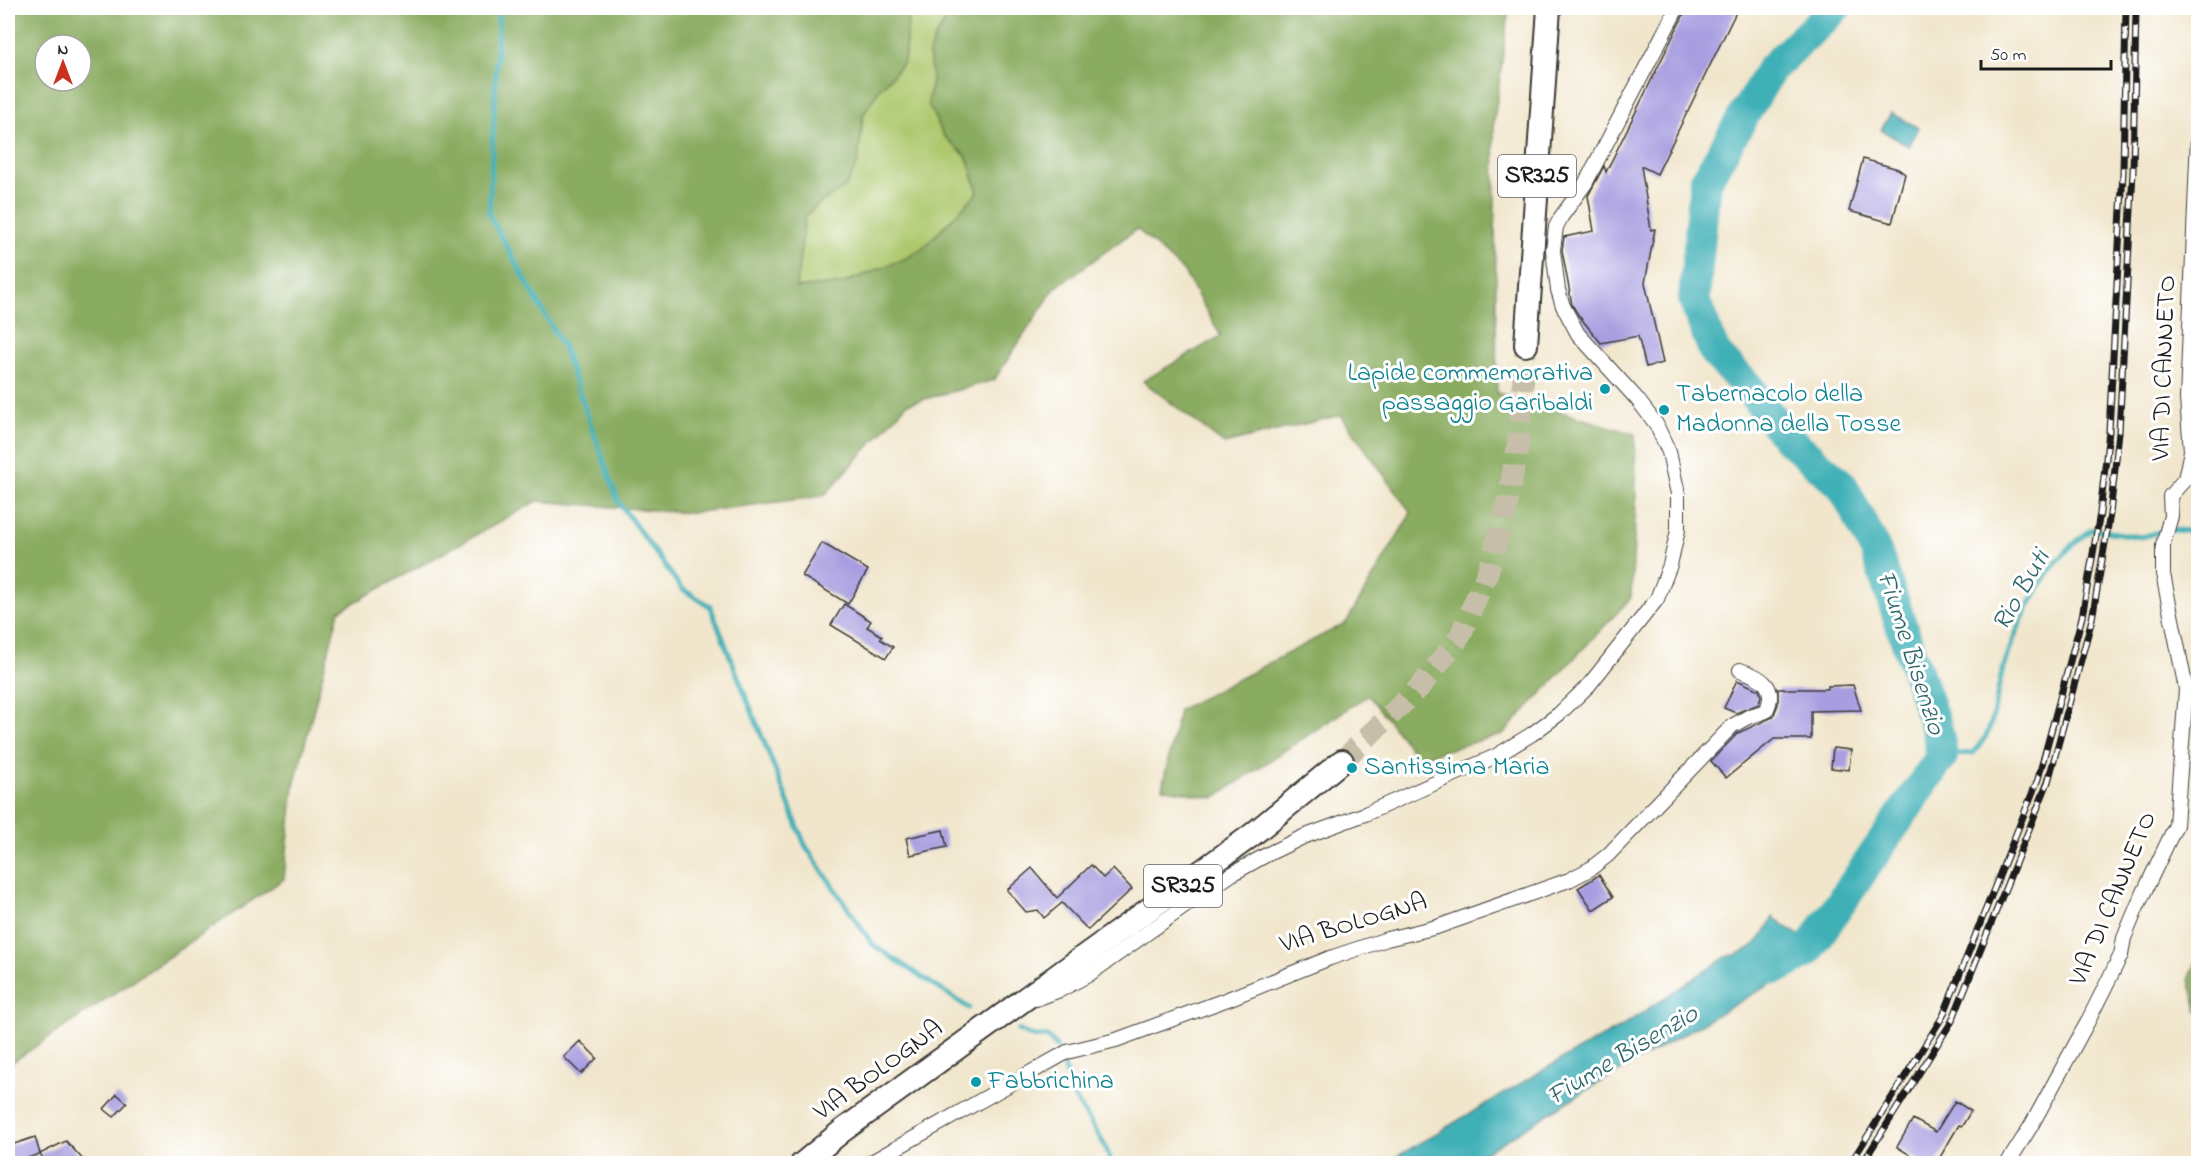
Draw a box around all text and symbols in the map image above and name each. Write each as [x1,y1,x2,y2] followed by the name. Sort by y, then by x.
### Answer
[33,33,93,93] north arrow
[1981,33,2112,71] scale bar
[58,38,69,62] text: N
[1990,43,2027,69] text: 50 m
[1498,155,1576,197] road number: SR325
[2143,275,2187,462] street label: VIA DI CANNETO
[1347,355,1593,423] place label: Lapide commemorativa passaggio Garibaldi
[1676,376,1902,444] place label: Tabernacolo della Madonna della Tosse
[1598,382,1612,396] marker: Lapide commemorativa passaggio Garibaldi
[1657,403,1671,417] marker: Tabernacolo della Madonna della Tosse
[1983,541,2062,639] water label: Rio Buti
[1865,566,1955,741] water label: Fiume Bisenzio
[1364,749,1549,787] place label: Santissima Maria
[1345,761,1359,775] marker: Santissima Maria
[2060,806,2168,993] street label: VIA DI CANNETO
[1144,865,1222,907] road number: SR325
[1275,884,1432,965] street label: VIA BOLOGNA
[1540,995,1707,1116] water label: Fiume Bisenzio
[806,1011,952,1132] street label: VIA BOLOGNA
[987,1063,1114,1101] place label: Fabbrichina
[969,1075,983,1089] marker: Fabbrichina

